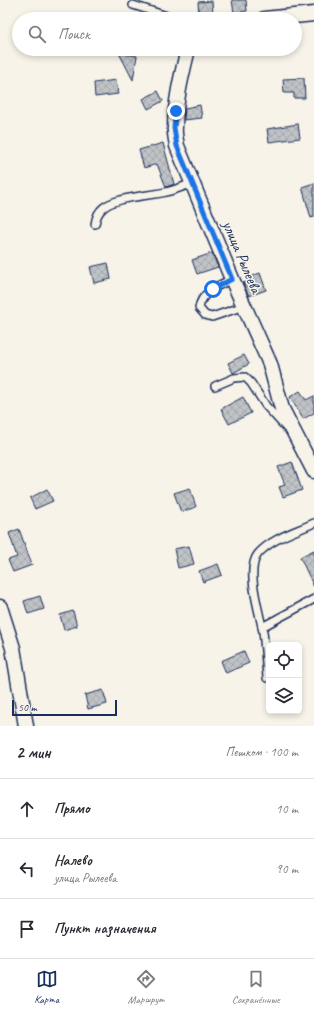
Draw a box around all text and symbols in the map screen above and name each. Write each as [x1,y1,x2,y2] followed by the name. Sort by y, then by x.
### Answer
[12,12,302,56] search box
[26,23,48,45] icon: search
[58,25,90,44] text: Поиск
[167,102,185,120] route end
[217,217,267,298] street label: улица Рылеева
[204,280,222,298] route start
[266,642,302,714] map controls
[266,642,302,678] button: locate
[266,678,302,714] button: layers
[12,698,117,717] scale bar
[18,700,37,714] text: 50 m
[16,742,51,763] text: 2 мин
[225,744,298,760] text: Пешком · 100 m
[16,798,38,820] icon: ahead
[54,799,90,818] text: Прямо
[276,801,298,817] text: 10 m
[54,851,92,870] text: Налево
[16,858,38,880] icon: left
[276,861,298,877] text: 90 m
[54,870,116,886] text: улица Рылеева
[16,918,38,940] icon: arrive
[54,919,156,938] text: Пункт назначения
[34,968,59,1006] tab: Карта
[128,968,164,1006] tab: Маршрут
[232,968,280,1006] tab: Сохранённые

